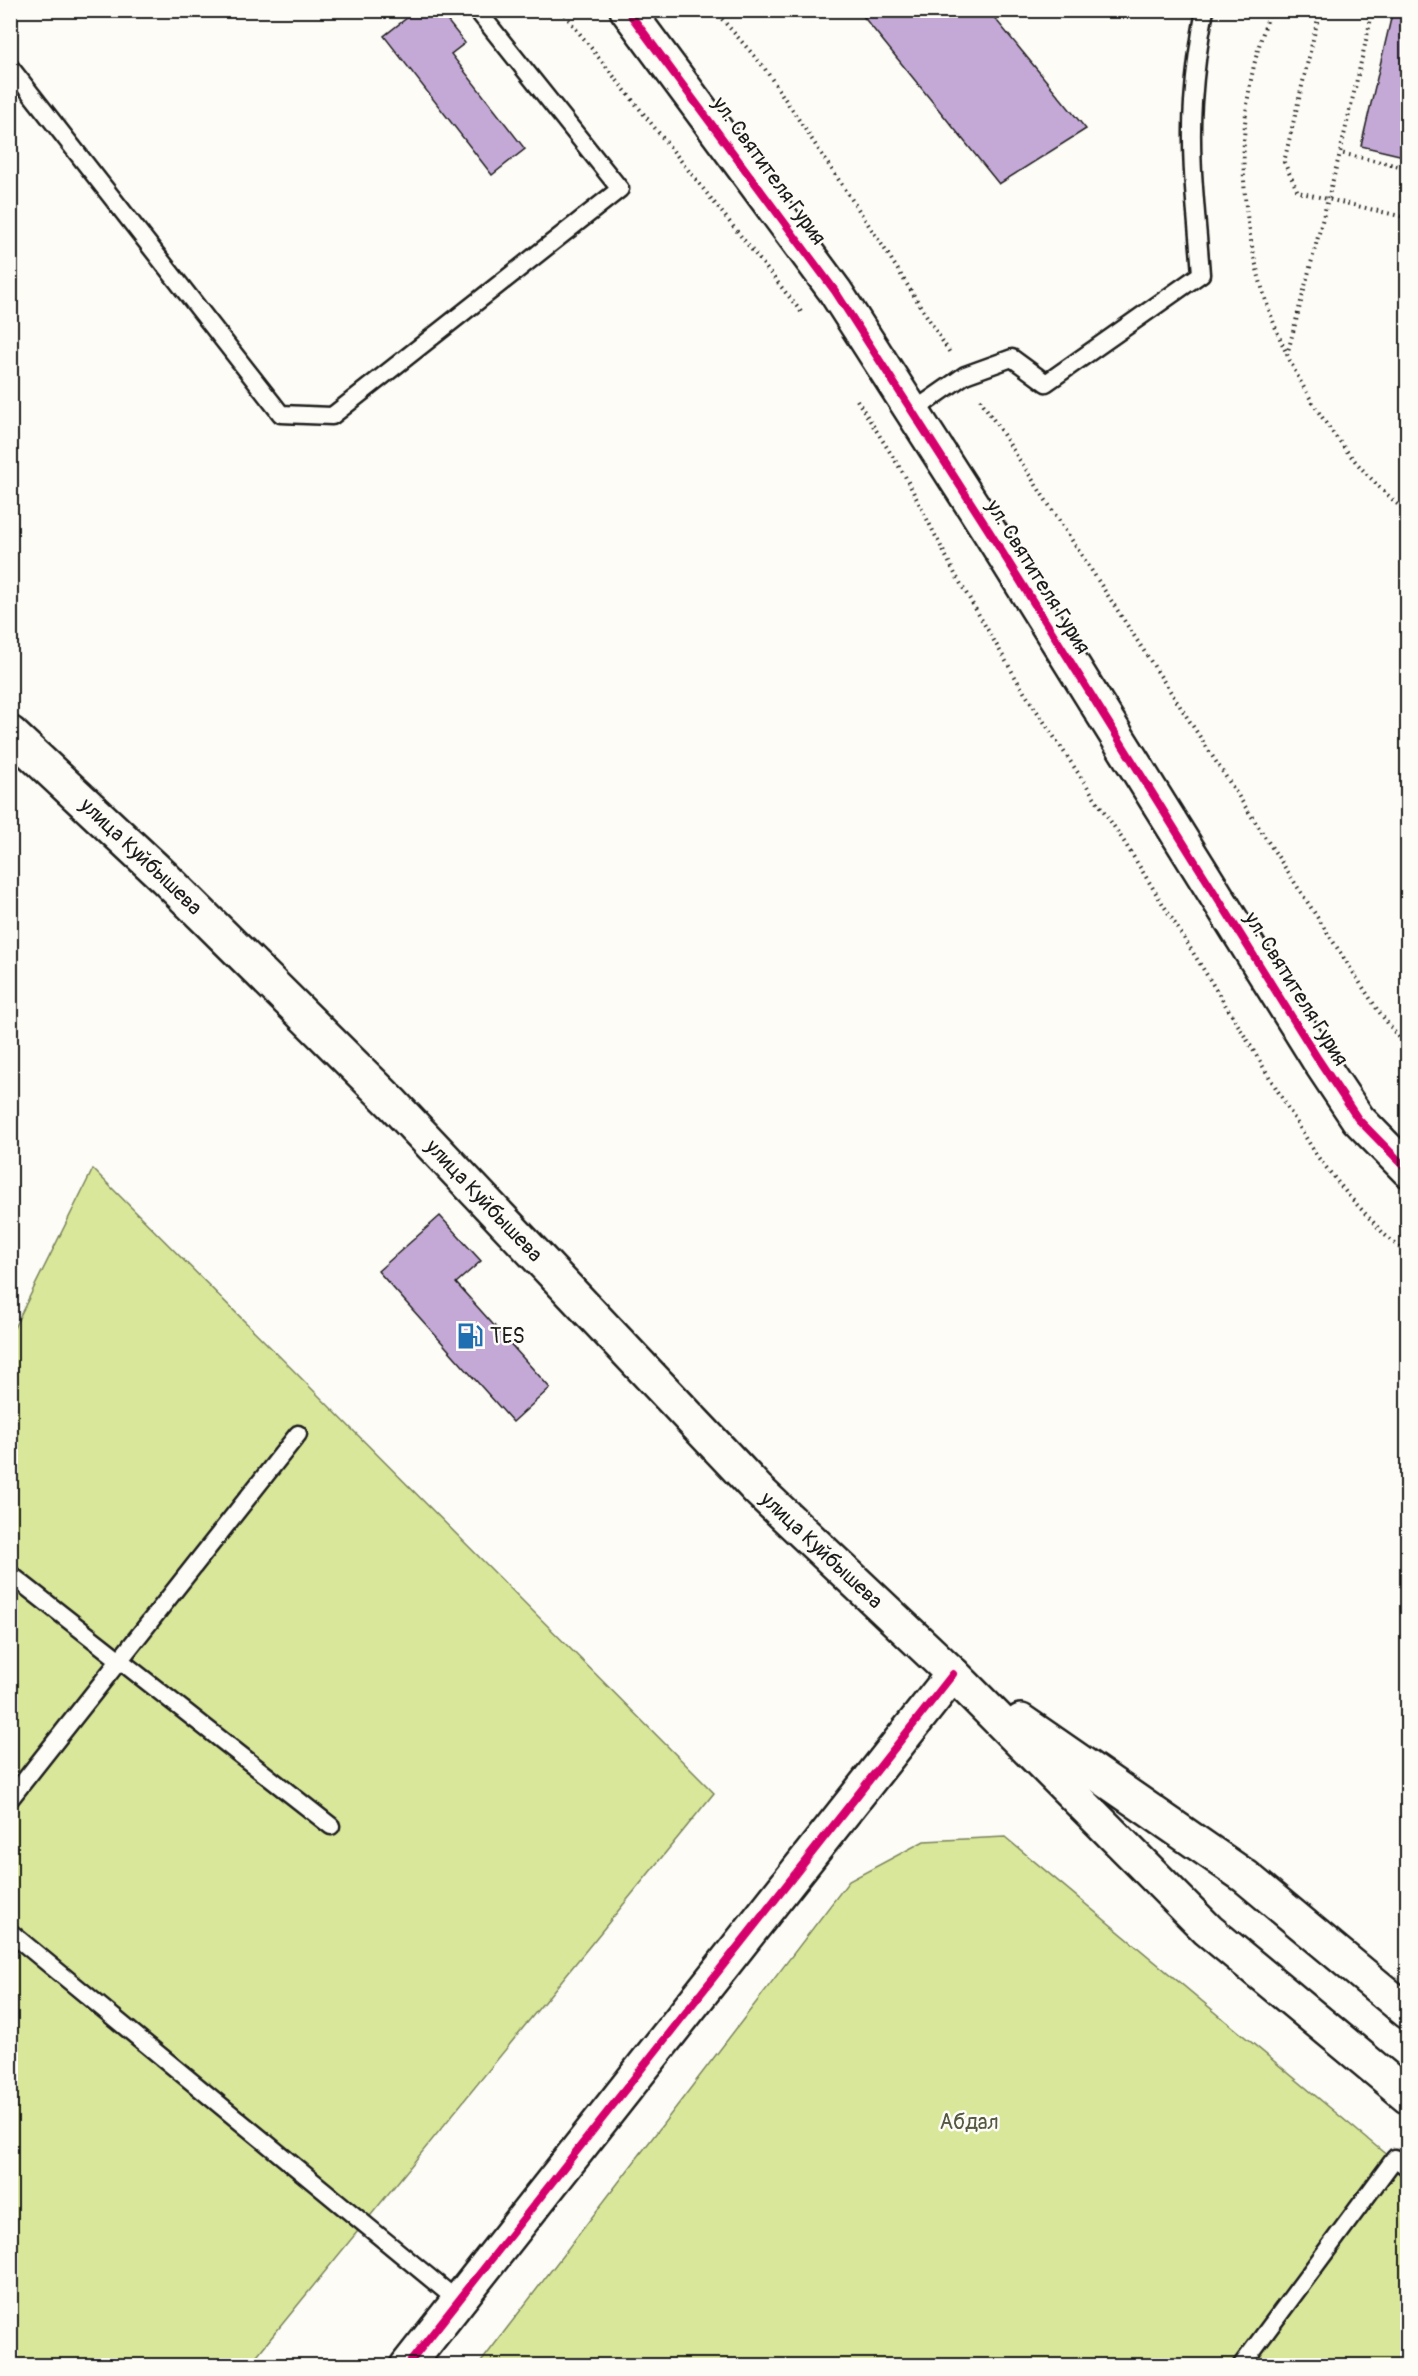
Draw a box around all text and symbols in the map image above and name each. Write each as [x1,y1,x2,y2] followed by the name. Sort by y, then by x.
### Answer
[706,91,832,250] street label: ул. Святителя Гурия
[979,494,1096,659] street label: ул. Святителя Гурия
[73,791,208,921] street label: улица Куйбышева
[1237,906,1354,1071] street label: ул. Святителя Гурия
[419,1133,549,1267] street label: улица Куйбышева
[455,1321,485,1351] fuel station icon: TES
[490,1323,525,1350] place label: TES
[754,1485,889,1614] street label: улица Куйбышева
[939,2109,999,2136] park label: Абдал

